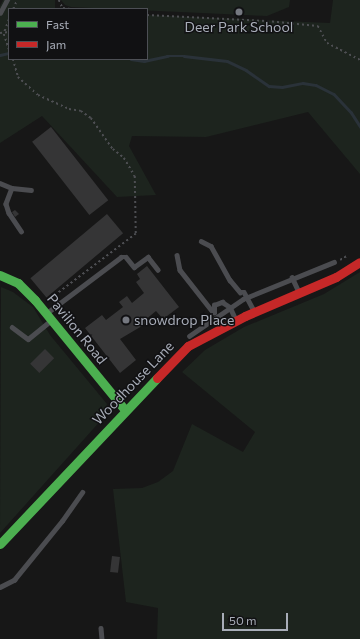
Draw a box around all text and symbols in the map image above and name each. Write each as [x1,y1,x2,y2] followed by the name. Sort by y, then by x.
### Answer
[234,7,244,17] marker: Deer Park School
[8,8,148,60] legend
[46,17,69,31] text: Fast
[185,19,293,35] place label: Deer Park School
[46,37,66,51] text: Jam
[44,290,110,368] street label: Pavilion Road
[134,312,234,328] place label: snowdrop Place
[121,315,131,325] marker: snowdrop Place
[89,338,177,428] street label: Woodhouse Lane
[224,605,290,631] scale bar
[229,613,257,627] text: 50 m

